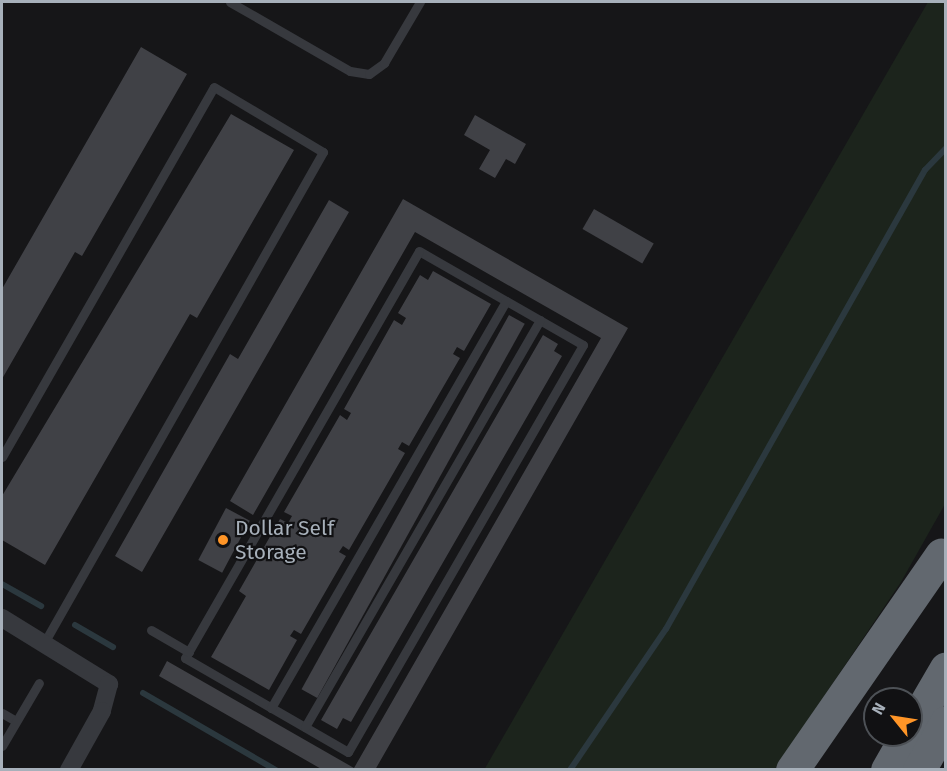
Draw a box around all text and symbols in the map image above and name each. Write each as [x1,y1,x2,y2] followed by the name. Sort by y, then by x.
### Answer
[235,515,334,565] place label: Dollar Self Storage
[216,533,230,547] marker: Dollar Self Storage
[863,687,923,747] north arrow
[868,699,890,718] text: N

